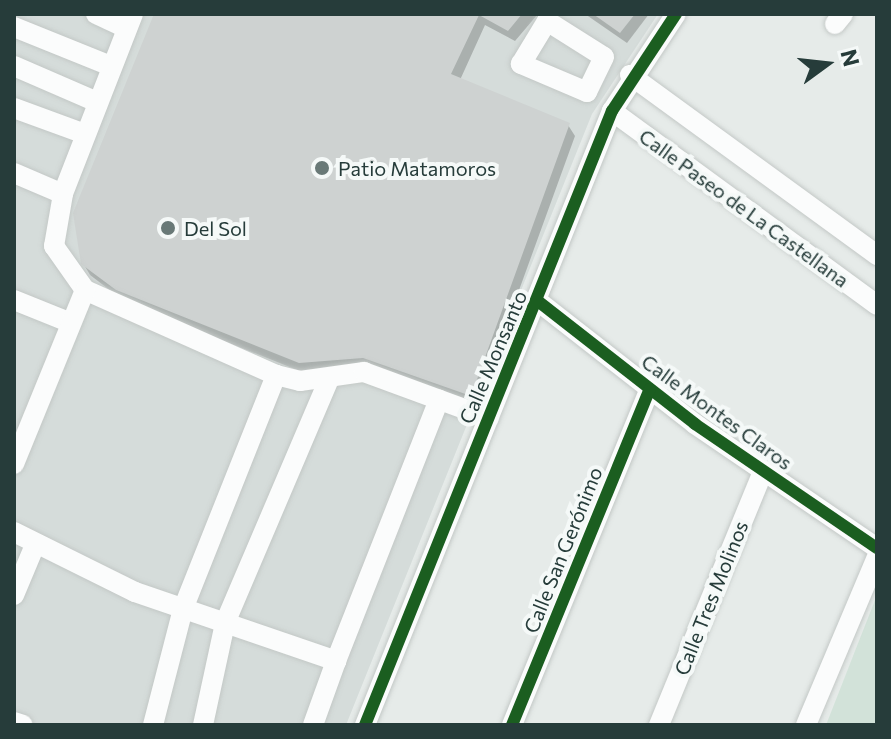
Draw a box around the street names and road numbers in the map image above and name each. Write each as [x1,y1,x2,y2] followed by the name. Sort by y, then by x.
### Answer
[635,124,853,292] street label: Calle Paseo de La Castellana
[454,287,532,427] street label: Calle Monsanto
[637,349,797,475] street label: Calle Montes Claros
[519,463,607,637] street label: Calle San Gerónimo
[669,517,753,679] street label: Calle Tres Molinos

